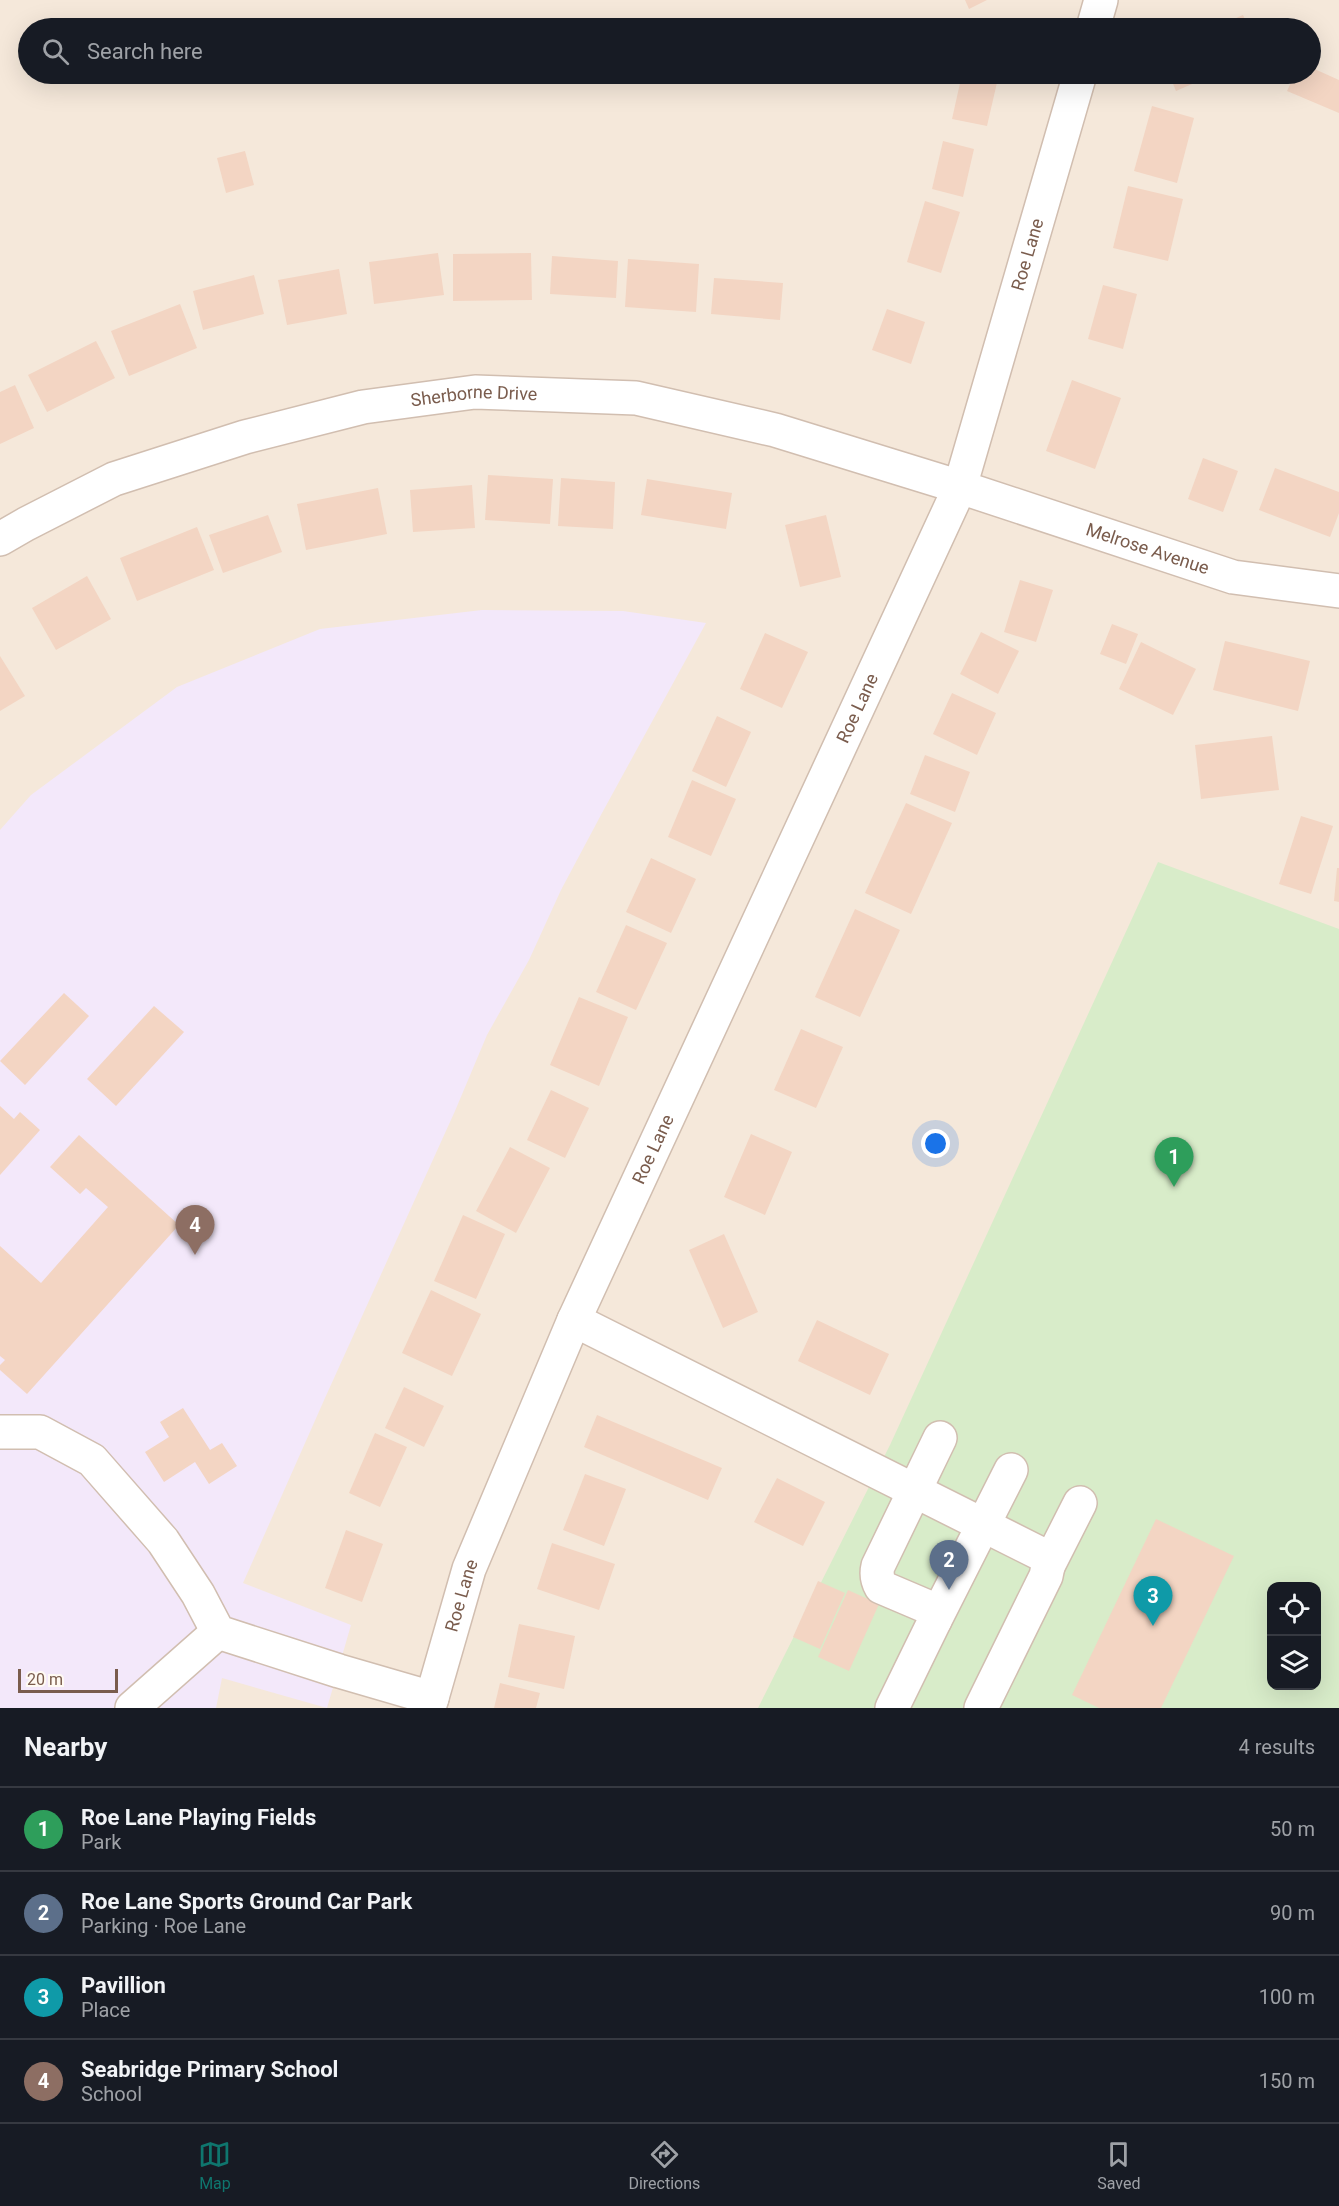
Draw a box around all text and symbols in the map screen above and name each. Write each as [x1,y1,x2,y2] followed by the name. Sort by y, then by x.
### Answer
[18,18,1321,84] search box
[39,35,72,68] icon: search
[87,39,203,64] text: Search here
[1007,216,1048,293] street label: Roe Lane
[409,381,538,411] street label: Sherborne Drive
[1084,518,1212,578] street label: Melrose Avenue
[832,670,882,746] street label: Roe Lane
[627,1111,678,1187] street label: Roe Lane
[921,1129,950,1158] your location
[1154,1138,1194,1187] pin: 1
[176,1206,214,1255] pin: 4
[930,1540,968,1590] pin: 2
[441,1556,482,1634] street label: Roe Lane
[1134,1576,1172,1626] pin: 3
[1267,1582,1321,1690] map controls
[1267,1582,1321,1636] button: locate
[1267,1636,1321,1690] button: layers
[18,1666,118,1694] scale bar
[27,1670,63,1689] text: 20 m
[24,1732,107,1762] text: Nearby
[1239,1735,1315,1759] text: 4 results
[81,1805,316,1830] text: Roe Lane Playing Fields
[38,1817,49,1841] text: 1
[1270,1817,1315,1841] text: 50 m
[81,1830,121,1854] text: Park
[81,1889,412,1914] text: Roe Lane Sports Ground Car Park
[38,1901,49,1925] text: 2
[1270,1901,1315,1925] text: 90 m
[81,1914,246,1938] text: Parking · Roe Lane
[81,1973,166,1998] text: Pavillion
[38,1985,49,2009] text: 3
[1259,1985,1315,2009] text: 100 m
[81,1998,130,2022] text: Place
[81,2057,338,2082] text: Seabridge Primary School
[38,2069,49,2093] text: 4
[1259,2069,1315,2093] text: 150 m
[81,2082,142,2106] text: School
[198,2138,231,2193] tab: Map
[628,2138,700,2193] tab: Directions
[1097,2138,1141,2193] tab: Saved

